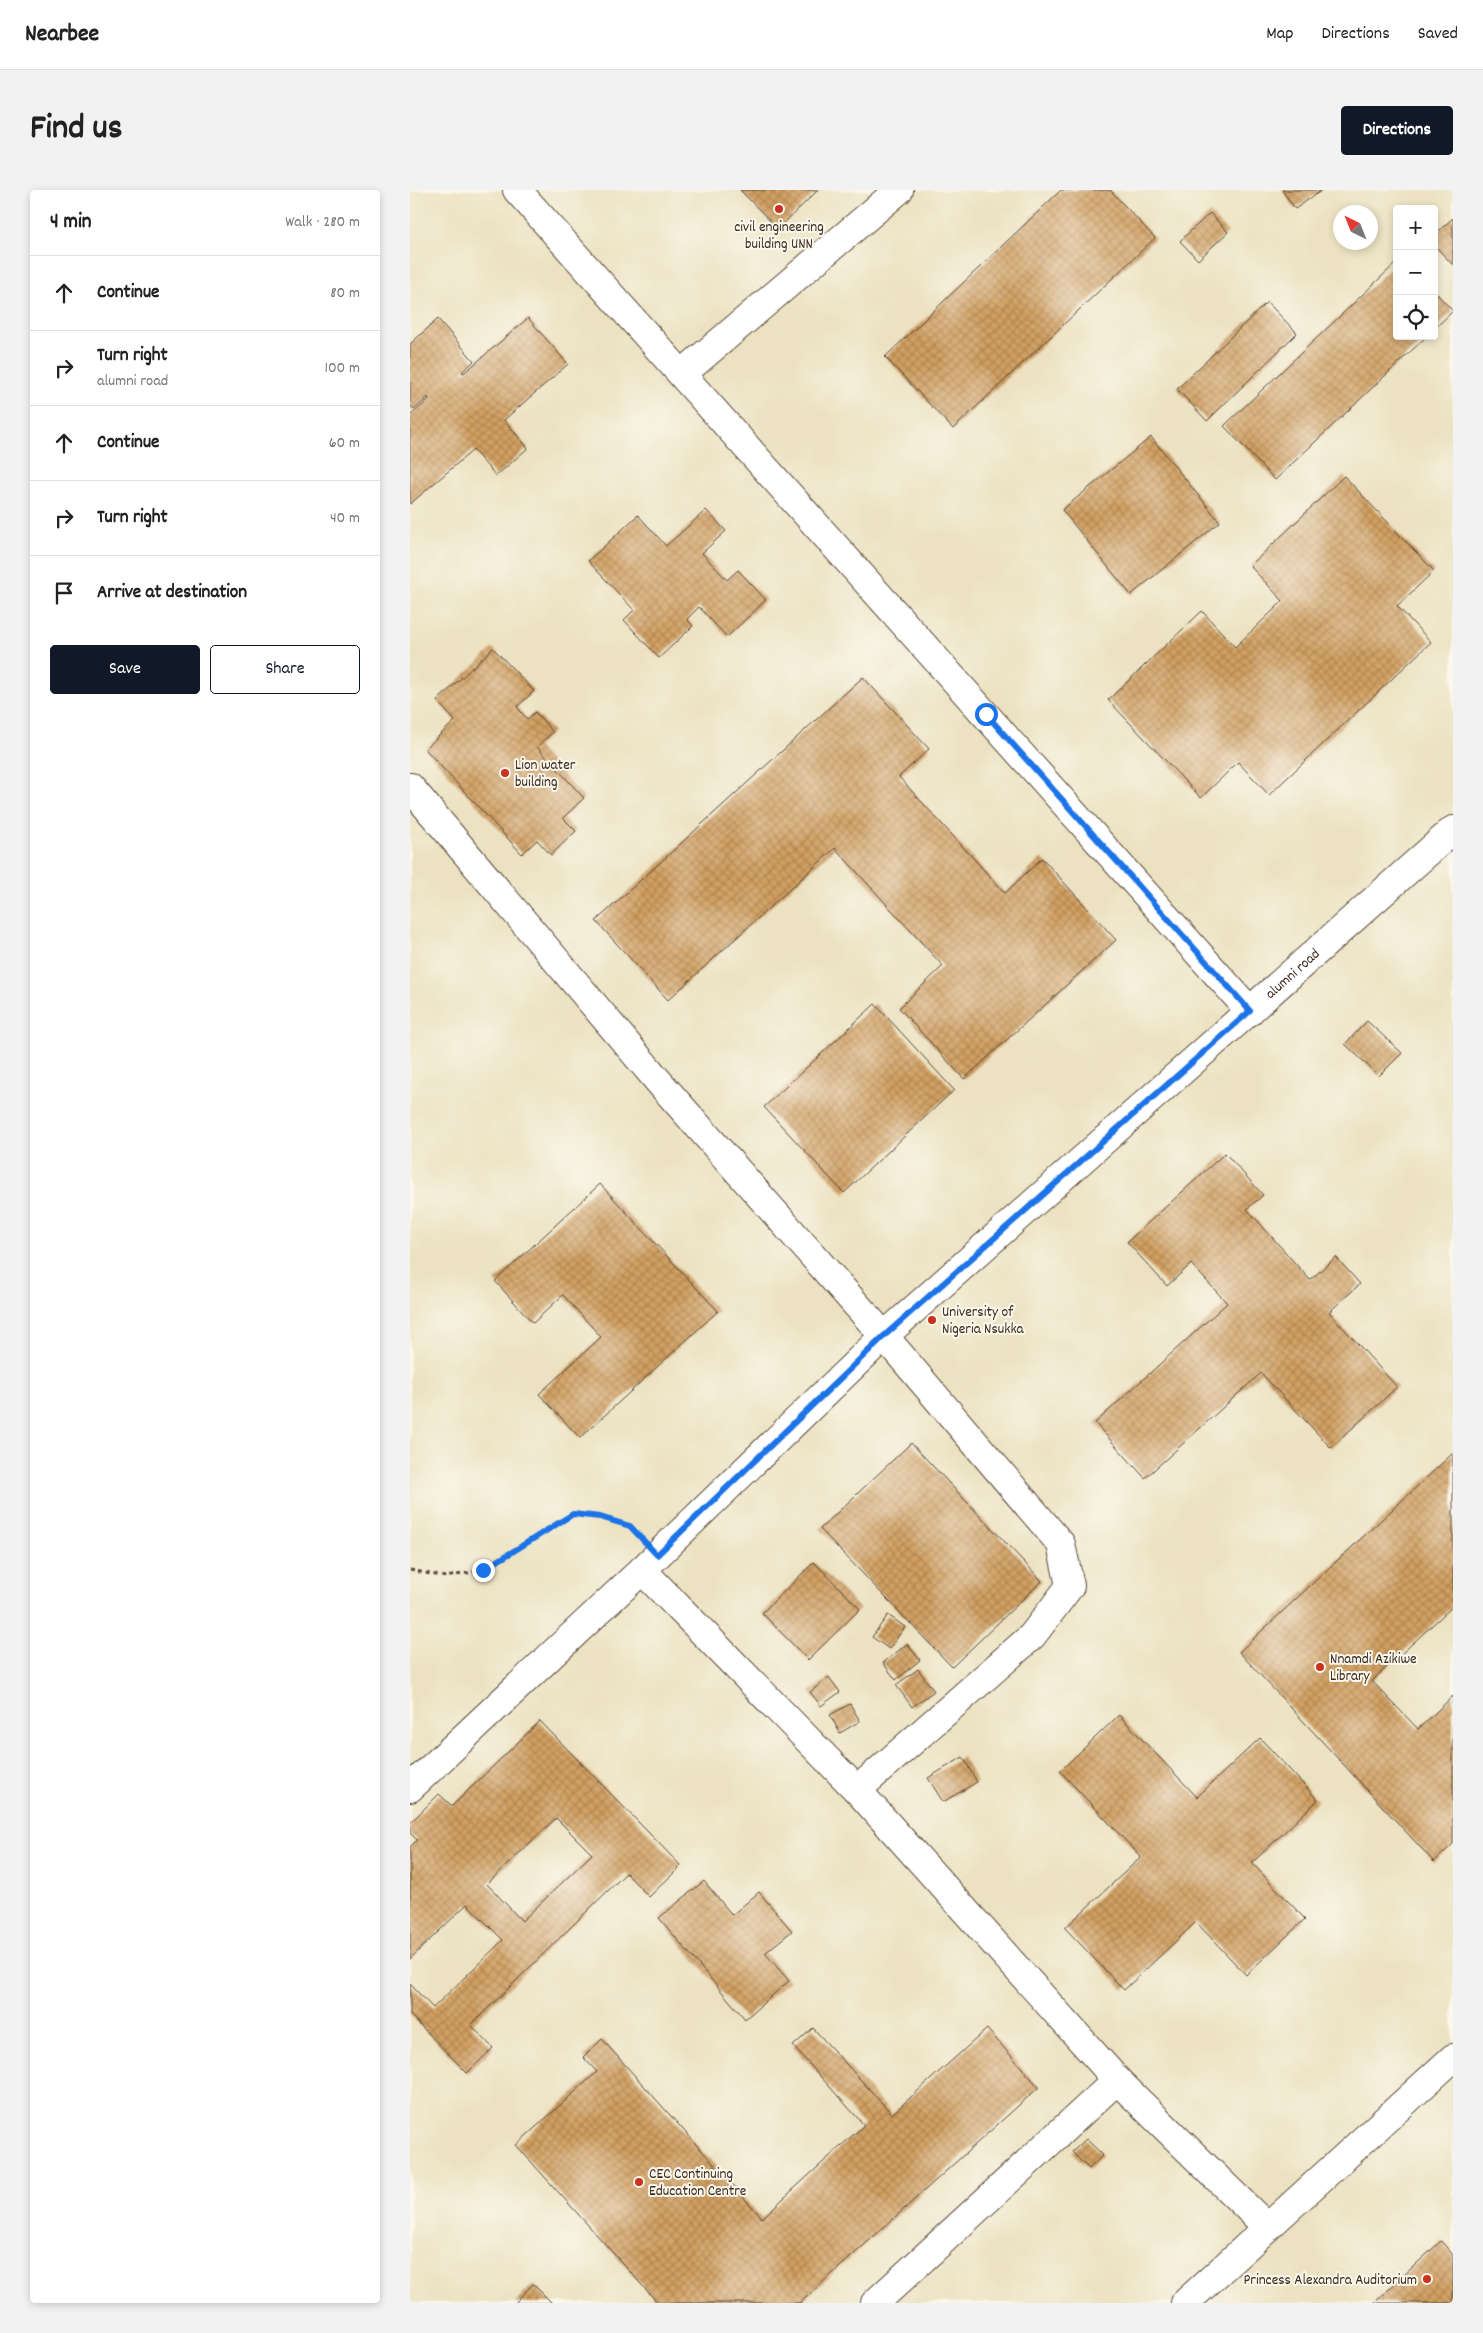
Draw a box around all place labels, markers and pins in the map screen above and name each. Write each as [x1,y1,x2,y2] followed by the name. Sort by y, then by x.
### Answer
[773,203,785,215] marker: civil engineering building UNN
[734,217,824,256] place label: civil engineering building UNN
[515,755,576,794] place label: Lion water building
[499,767,511,779] marker: Lion water building
[942,1302,1025,1341] place label: University of Nigeria Nsukka
[926,1314,938,1326] marker: University of Nigeria Nsukka
[1330,1649,1417,1688] place label: Nnamdi Azikiwe Library
[1314,1661,1326,1673] marker: Nnamdi Azikiwe Library
[649,2164,747,2203] place label: CEC Continuing Education Centre
[633,2176,645,2188] marker: CEC Continuing Education Centre
[1244,2270,1417,2292] place label: Princess Alexandra Auditorium
[1421,2273,1433,2285] marker: Princess Alexandra Auditorium

